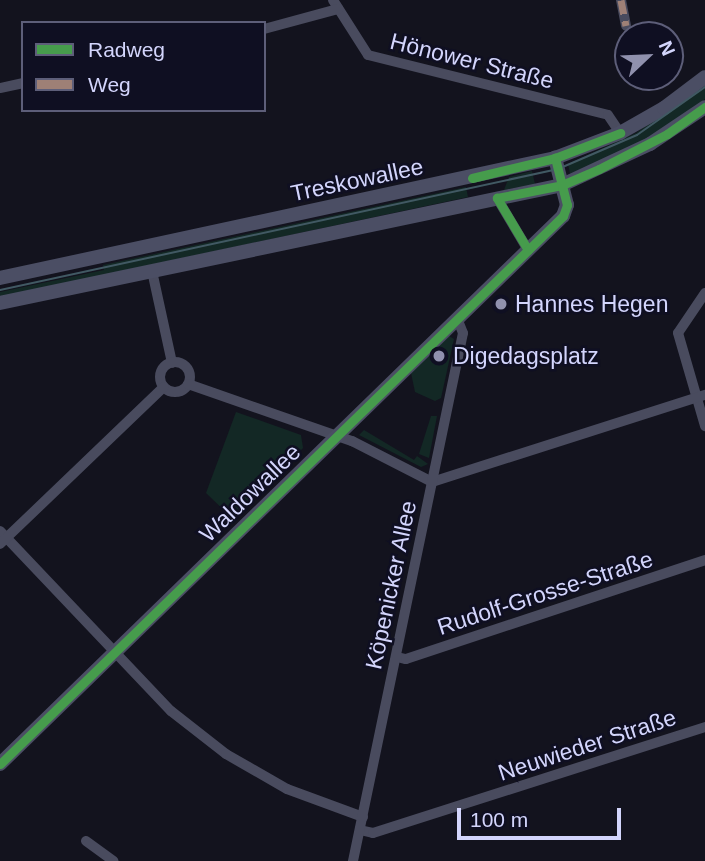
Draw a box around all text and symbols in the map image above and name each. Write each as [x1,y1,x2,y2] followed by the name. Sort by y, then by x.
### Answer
[21,21,266,112] legend
[614,21,684,91] north arrow
[387,27,557,95] street label: Hönower Straße
[88,38,165,61] text: Radweg
[655,38,679,59] text: N
[88,73,131,96] text: Weg
[288,153,426,207] street label: Treskowallee
[515,290,668,318] place label: Hannes Hegen
[493,296,509,312] marker: Hannes Hegen
[453,342,599,370] place label: Digedagsplatz
[431,348,447,364] marker: Digedagsplatz
[194,438,306,548] street label: Waldowallee
[360,498,422,672] street label: Köpenicker Allee
[434,545,656,641] street label: Rudolf-Grosse-Straße
[495,703,679,787] street label: Neuwieder Straße
[460,794,624,838] scale bar
[470,808,528,831] text: 100 m

